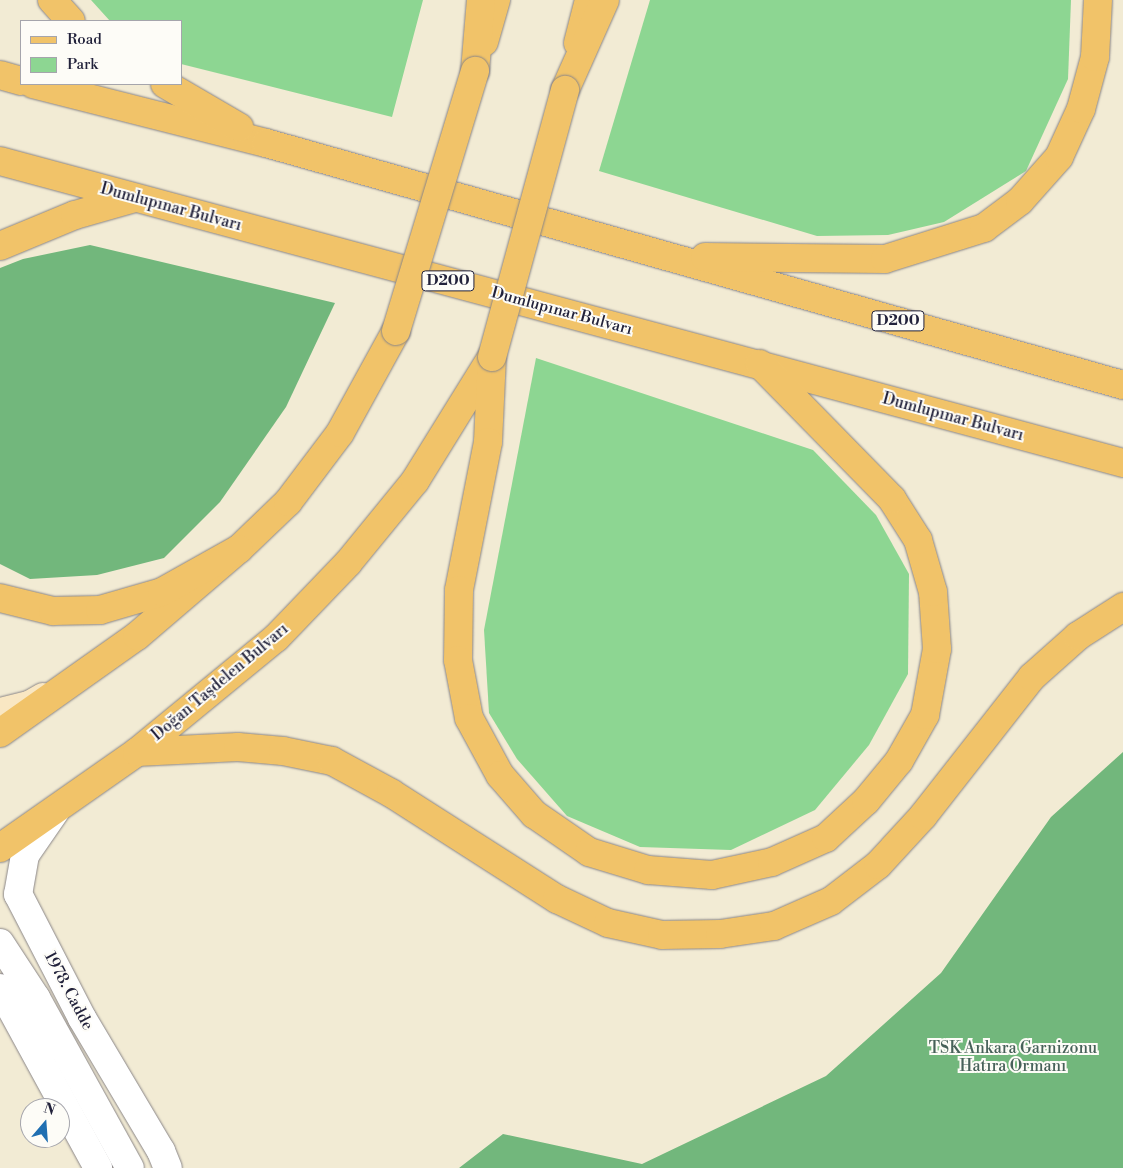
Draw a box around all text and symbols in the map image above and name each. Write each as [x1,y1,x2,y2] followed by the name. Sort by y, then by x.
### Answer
[20,20,182,85] legend
[67,30,102,49] text: Road
[67,55,98,74] text: Park
[98,179,244,235] street label: Dumlupınar Bulvarı
[420,268,476,294] road number: D200
[489,283,635,339] street label: Dumlupınar Bulvarı
[870,308,926,334] road number: D200
[880,389,1026,445] street label: Dumlupınar Bulvarı
[148,619,292,745] street label: Doğan Taşdelen Bulvarı
[40,949,98,1033] street label: 1978. Cadde
[929,1038,1097,1076] park label: TSK Ankara Garnizonu Hatıra Ormanı
[20,1098,70,1148] north arrow
[41,1099,57,1120] text: N

